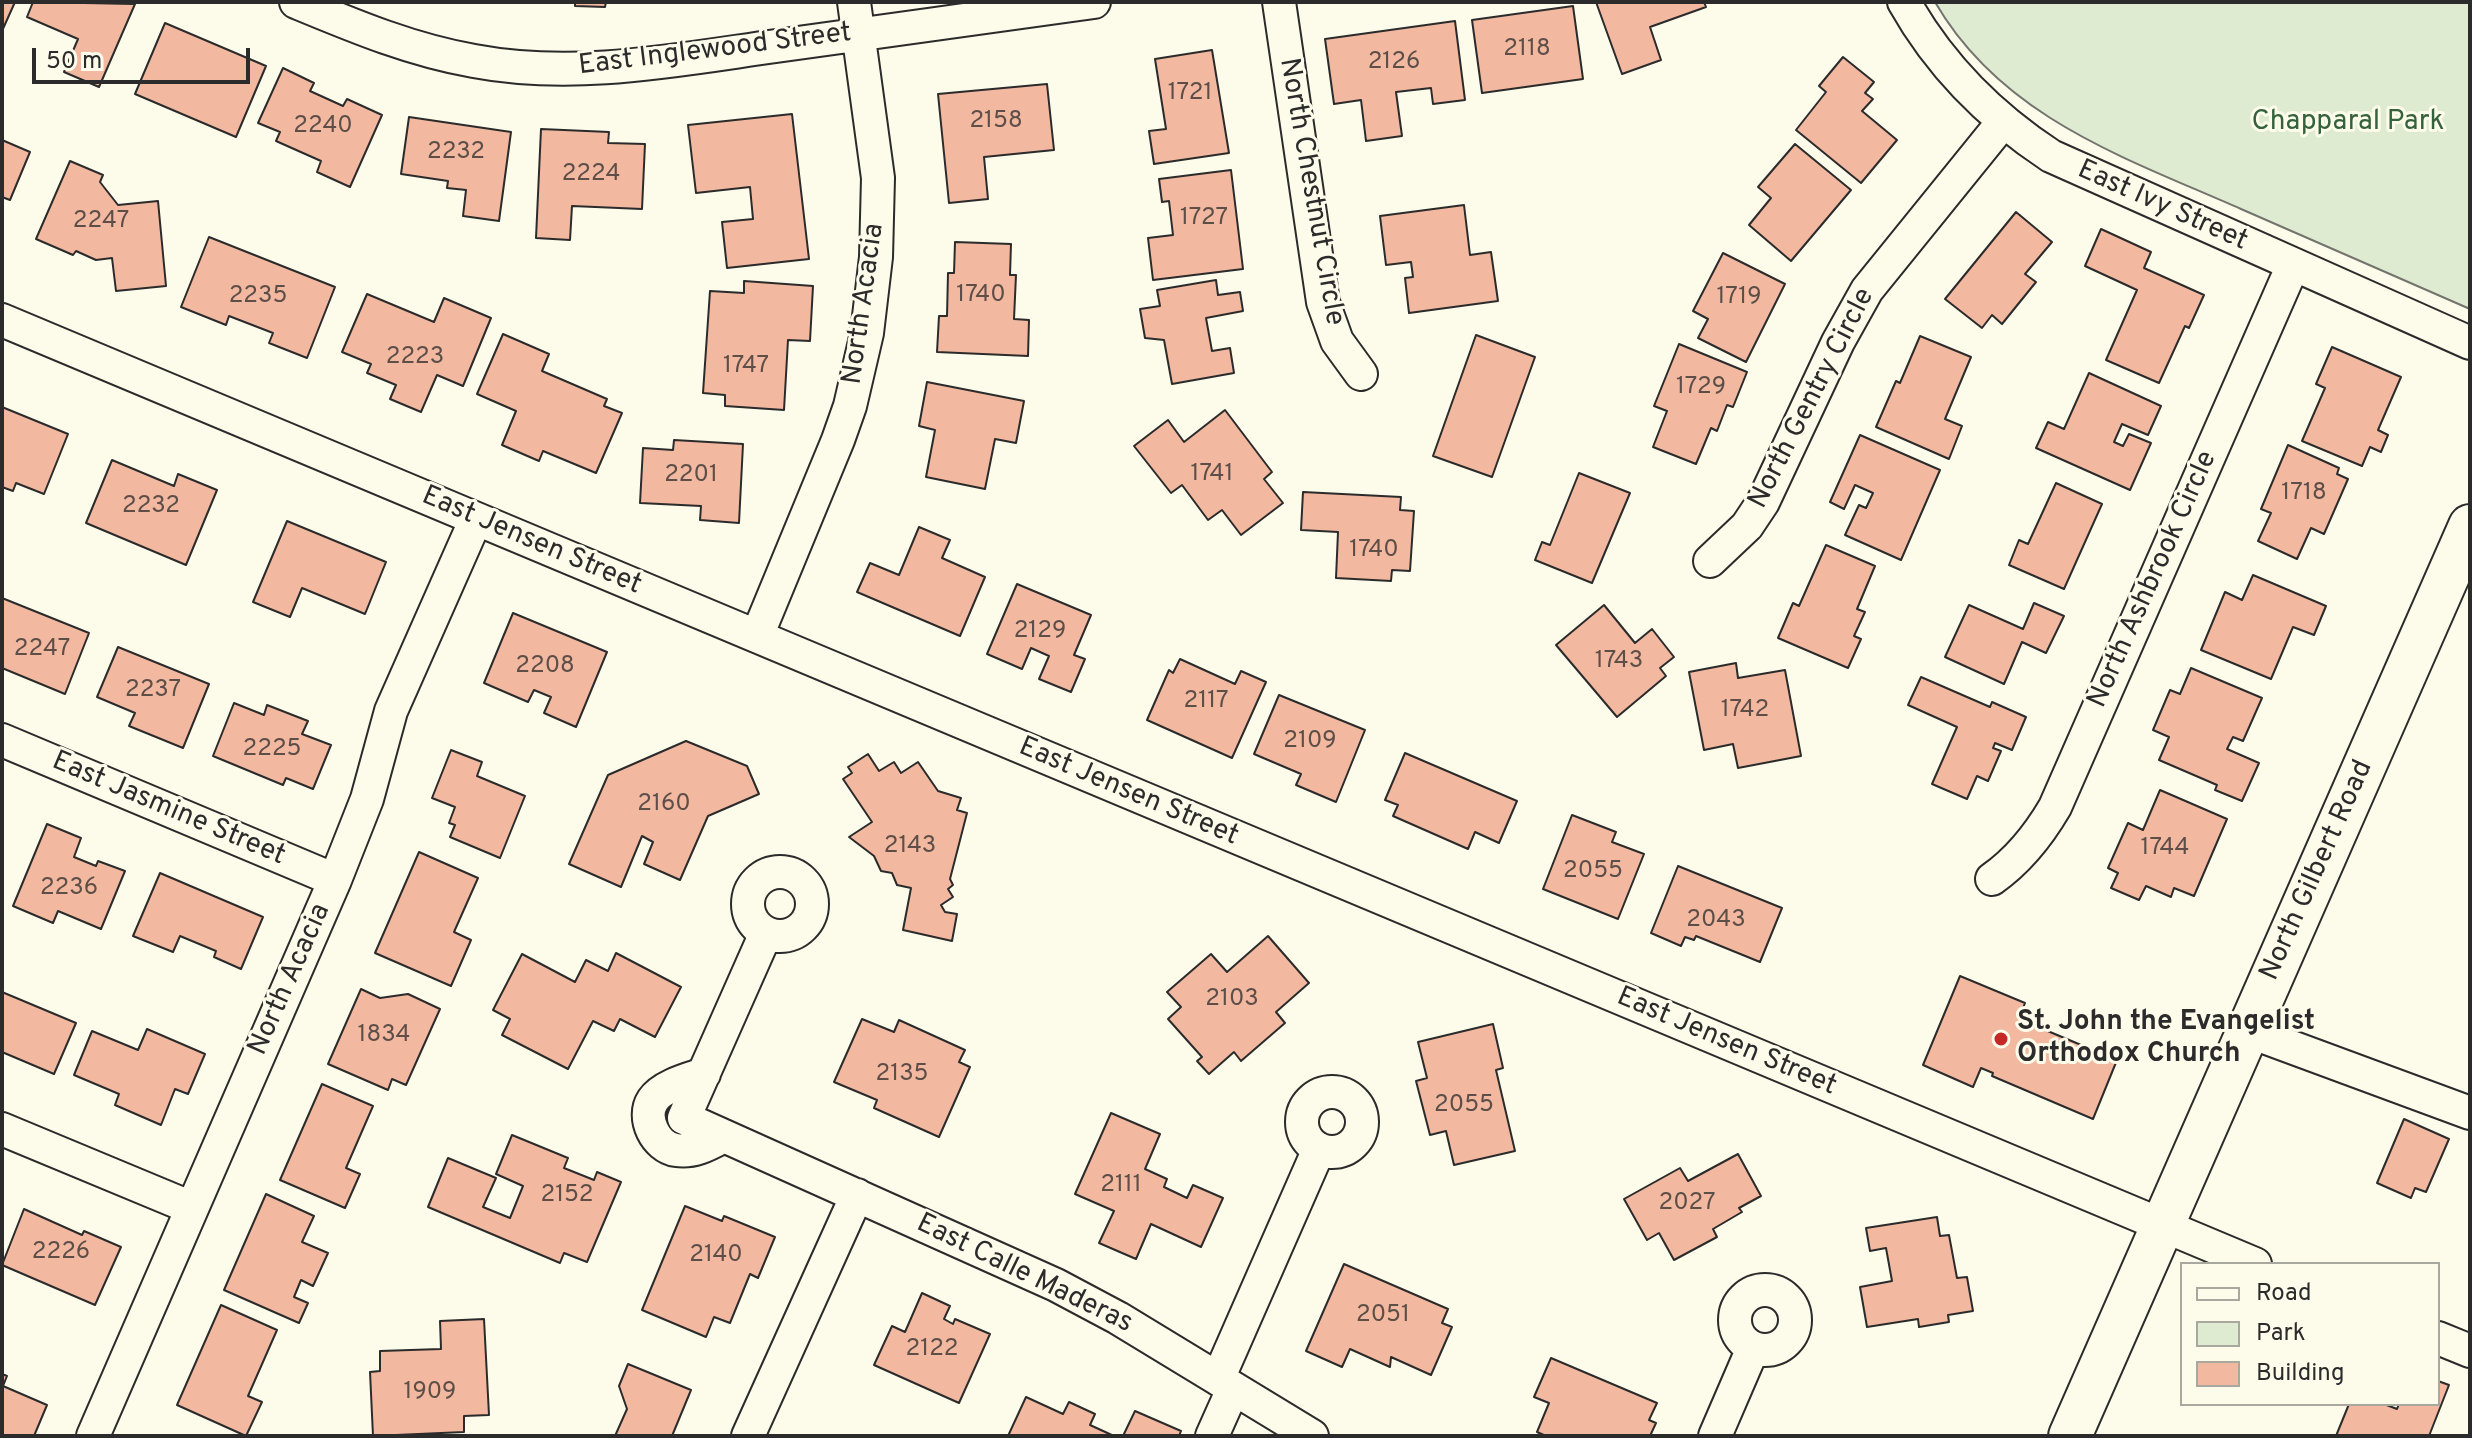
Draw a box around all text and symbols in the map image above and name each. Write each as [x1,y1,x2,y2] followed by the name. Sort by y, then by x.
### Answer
[577,18,853,84] street label: East Inglewood Street
[36,32,254,82] scale bar
[1503,36,1551,64] house number: 2118
[46,47,102,77] text: 50 m
[1368,49,1420,77] house number: 2126
[1270,56,1350,328] street label: North Chestnut Circle
[1168,80,1212,108] house number: 1721
[2252,106,2444,140] park label: Chapparal Park
[969,108,1023,136] house number: 2158
[293,113,353,141] house number: 2240
[427,139,485,167] house number: 2232
[2072,154,2252,260] street label: East Ivy Street
[562,161,620,189] house number: 2224
[1180,205,1228,233] house number: 1727
[73,208,129,236] house number: 2247
[837,221,893,387] street label: North Acacia
[956,282,1006,310] house number: 1740
[229,283,287,311] house number: 2235
[1743,283,1883,515] street label: North Gentry Circle
[1716,284,1762,312] house number: 1719
[386,344,444,372] house number: 2223
[723,353,769,381] house number: 1747
[1676,374,1726,402] house number: 1729
[2082,446,2226,714] street label: North Ashbrook Circle
[1191,461,1233,489] house number: 1741
[664,462,718,490] house number: 2201
[2281,480,2327,508] house number: 1718
[416,481,646,603] street label: East Jensen Street
[122,493,180,521] house number: 2232
[1349,537,1399,565] house number: 1740
[1014,618,1066,646] house number: 2129
[14,636,70,664] house number: 2247
[1595,648,1643,676] house number: 1743
[515,653,575,681] house number: 2208
[125,677,181,705] house number: 2237
[1183,688,1229,716] house number: 2117
[1721,697,1769,725] house number: 1742
[1283,728,1337,756] house number: 2109
[1013,732,1243,854] street label: East Jensen Street
[243,736,301,764] house number: 2225
[46,746,290,874] street label: East Jasmine Street
[2254,756,2382,986] street label: North Gilbert Road
[637,791,691,819] house number: 2160
[884,833,936,861] house number: 2143
[2141,835,2189,863] house number: 1744
[1563,858,1623,886] house number: 2055
[40,875,98,903] house number: 2236
[243,899,339,1061] street label: North Acacia
[1686,907,1746,935] house number: 2043
[1611,982,1841,1104] street label: East Jensen Street
[1205,986,1259,1014] house number: 2103
[2017,1006,2315,1072] place label: St. John the Evangelist Orthodox Church
[358,1022,410,1050] house number: 1834
[1992,1030,2010,1048] marker: St. John the Evangelist Orthodox Church
[876,1061,928,1089] house number: 2135
[1434,1092,1494,1120] house number: 2055
[1100,1172,1142,1200] house number: 2111
[540,1182,594,1210] house number: 2152
[1658,1190,1716,1218] house number: 2027
[910,1208,1138,1342] street label: East Calle Maderas
[32,1239,90,1267] house number: 2226
[689,1242,743,1270] house number: 2140
[2180,1262,2440,1406] legend
[2256,1279,2312,1309] text: Road
[1356,1302,1410,1330] house number: 2051
[2256,1319,2306,1349] text: Park
[905,1336,959,1364] house number: 2122
[2256,1359,2345,1389] text: Building
[404,1379,456,1407] house number: 1909

